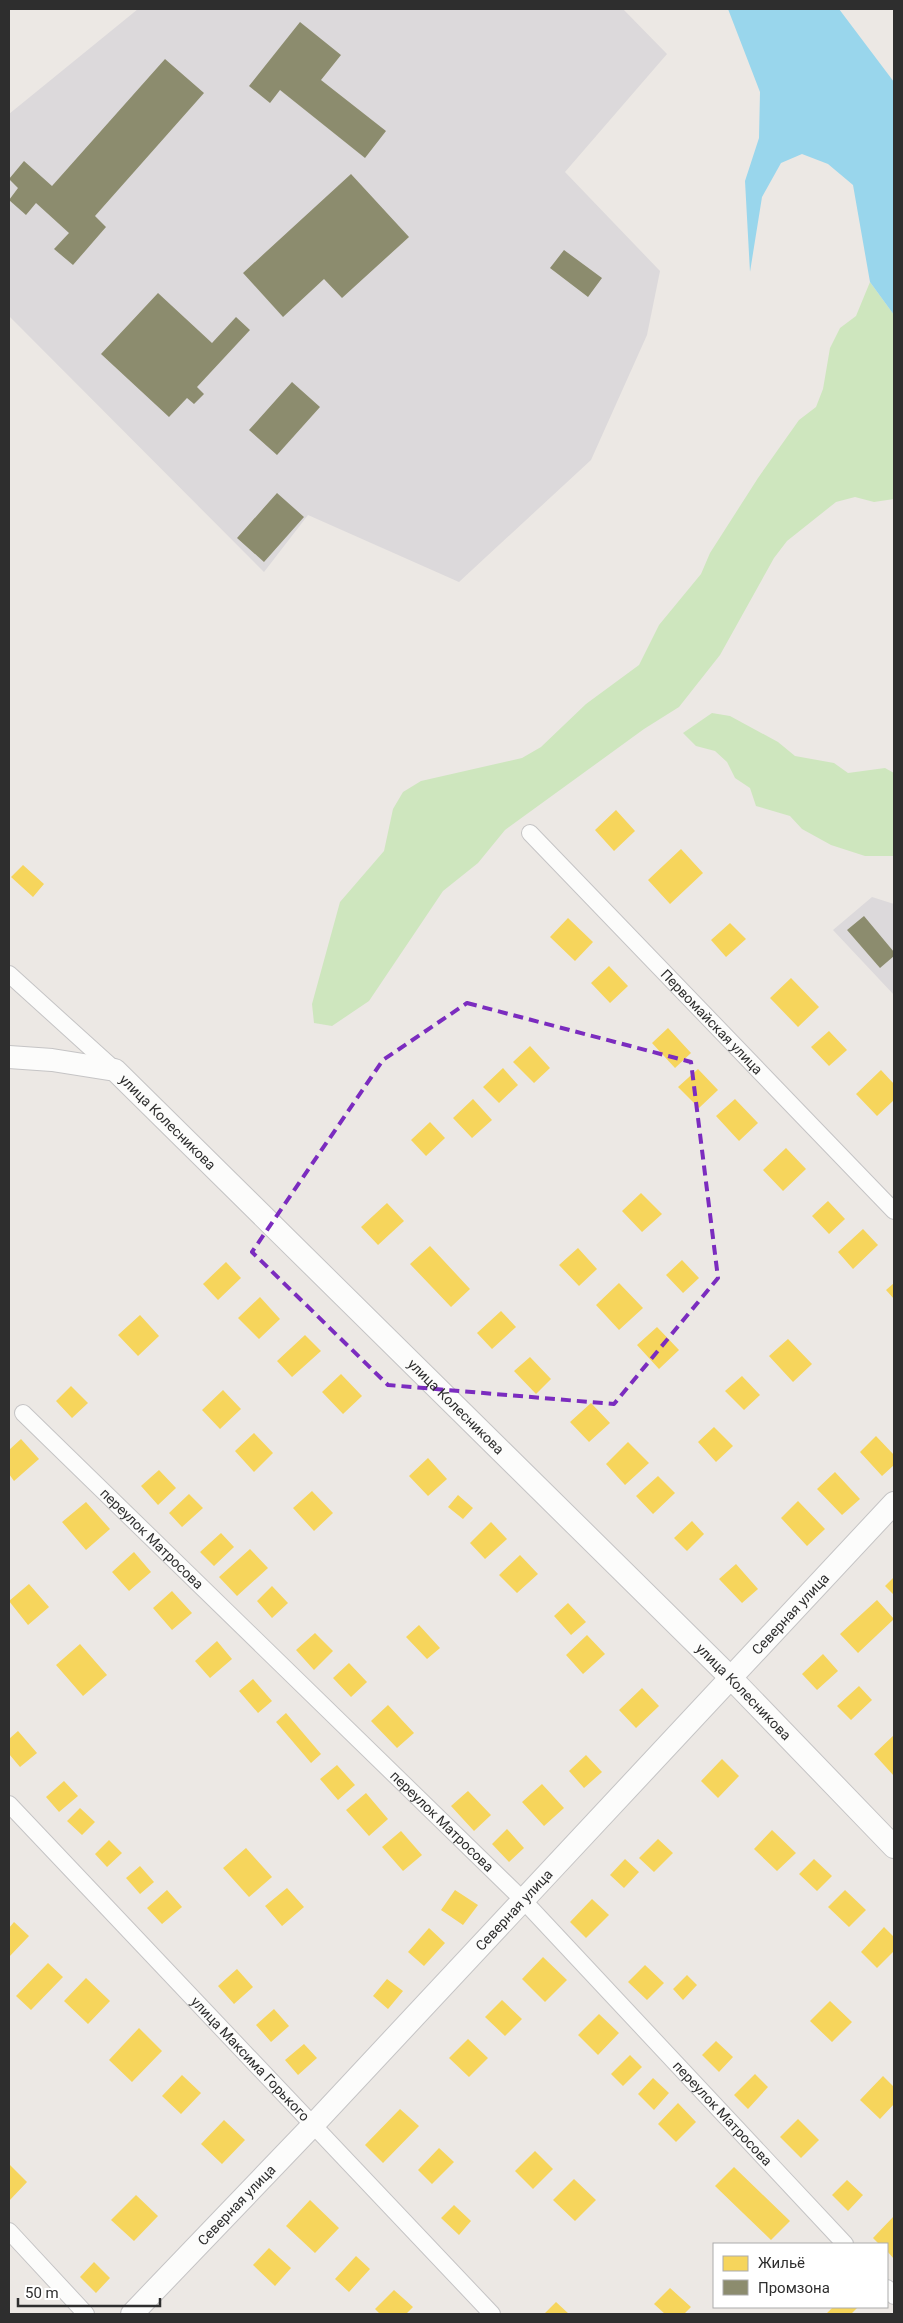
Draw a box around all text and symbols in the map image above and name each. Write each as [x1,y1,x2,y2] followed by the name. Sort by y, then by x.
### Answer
[658,966,766,1078] street label: Первомайская улица
[116,1071,219,1173] street label: улица Колесникова
[405,1356,507,1457] street label: улица Колесникова
[97,1485,207,1592] street label: переулок Матросова
[749,1570,832,1658] street label: Северная улица
[693,1640,794,1743] street label: улица Колесникова
[387,1767,497,1875] street label: переулок Матросова
[472,1866,556,1954] street label: Северная улица
[188,1993,313,2124] street label: улица Максима Горького
[670,2058,775,2169] street label: переулок Матросова
[194,2161,279,2248] street label: Северная улица
[713,2243,888,2308] legend
[758,2254,805,2272] text: Жильё
[18,2276,160,2308] scale bar
[758,2279,830,2297] text: Промзона
[25,2284,59,2302] text: 50 m

